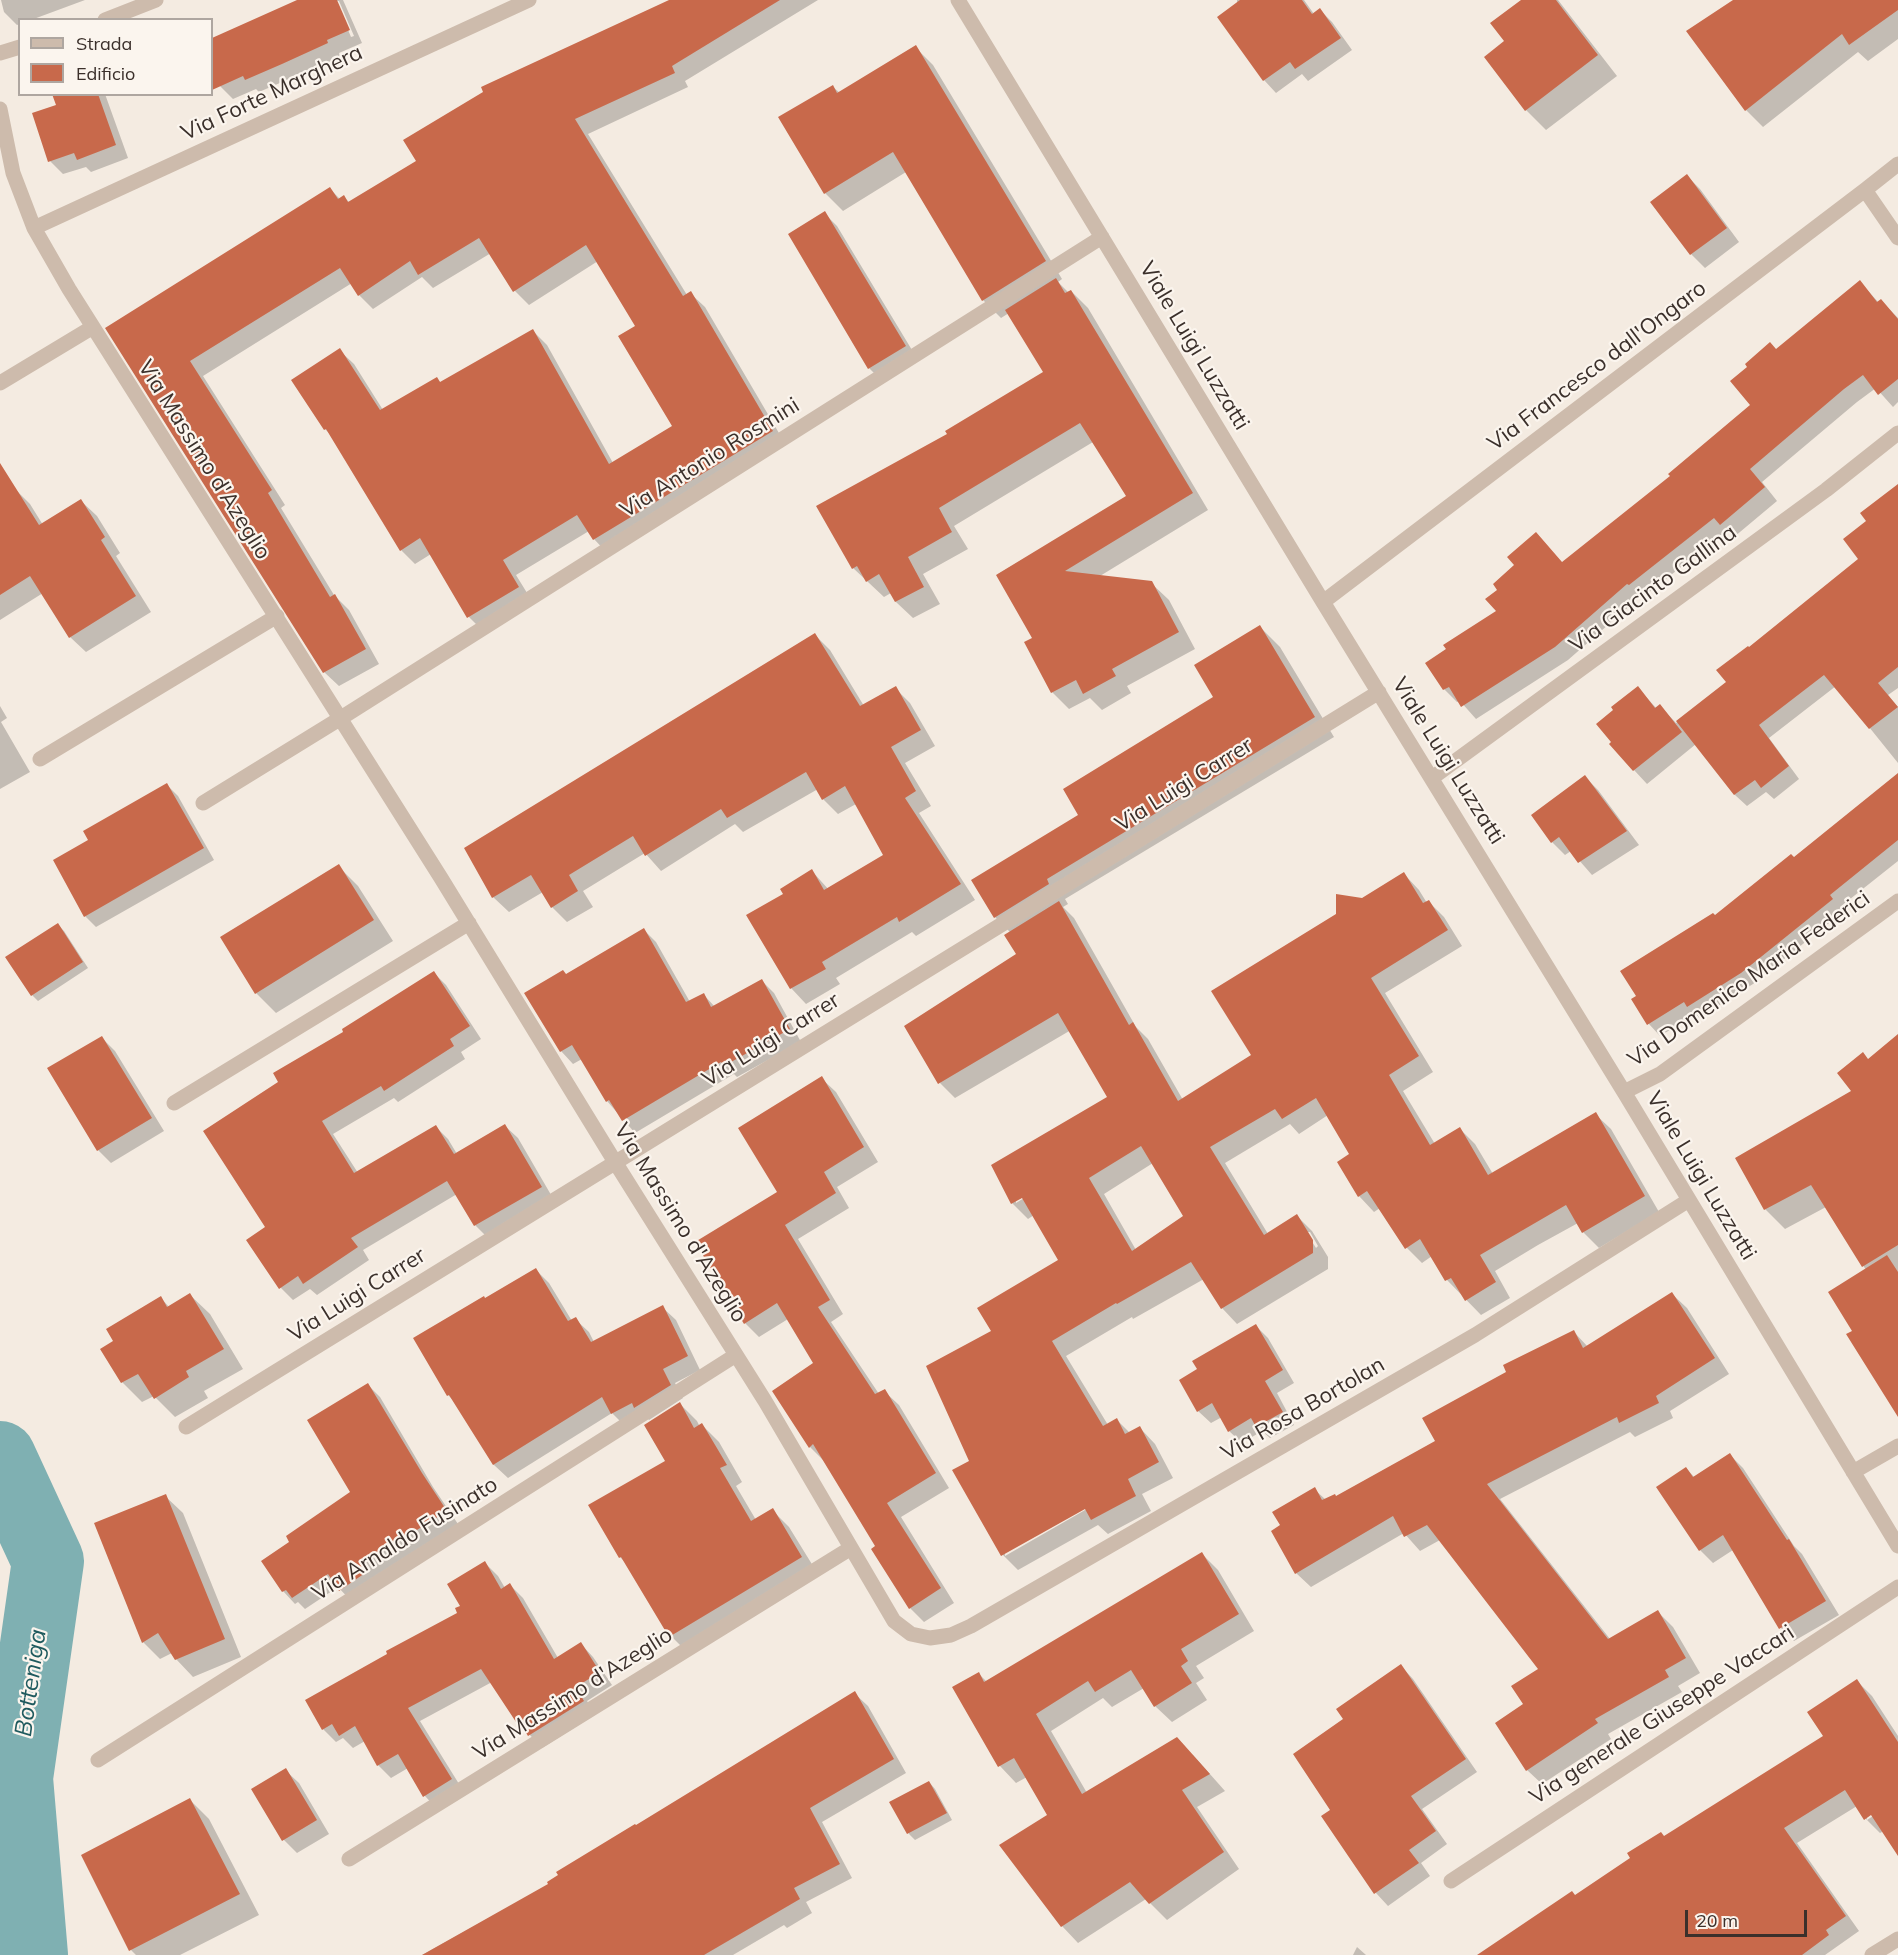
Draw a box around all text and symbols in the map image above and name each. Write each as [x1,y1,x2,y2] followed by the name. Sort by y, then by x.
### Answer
[18,18,213,96] legend
[76,32,132,55] text: Strada
[177,39,367,147] street label: Via Forte Marghera
[76,62,135,85] text: Edificio
[1133,257,1255,435] street label: Viale Luigi Luzzatti
[1483,275,1711,457] street label: Via Francesco dall'Ongaro
[132,355,276,565] street label: Via Massimo d'Azeglio
[616,392,804,524] street label: Via Antonio Rosmini
[1564,520,1742,658] street label: Via Giacinto Gallina
[1386,673,1510,849] street label: Viale Luigi Luzzatti
[1110,732,1258,838] street label: Via Luigi Carrer
[1623,885,1875,1073] street label: Via Domenico Maria Federici
[697,987,845,1093] street label: Via Luigi Carrer
[1640,1087,1762,1265] street label: Viale Luigi Luzzatti
[608,1118,752,1328] street label: Via Massimo d'Azeglio
[283,1242,431,1348] street label: Via Luigi Carrer
[1217,1351,1389,1467] street label: Via Rosa Bortolan
[307,1471,503,1607] street label: Via Arnaldo Fusinato
[1525,1620,1799,1810] street label: Via generale Giuseppe Vaccari
[468,1622,678,1766] street label: Via Massimo d'Azeglio
[9,1628,53,1738] water label: Botteniga
[1688,1898,1810,1936] scale bar
[1696,1909,1738,1932] text: 20 m

